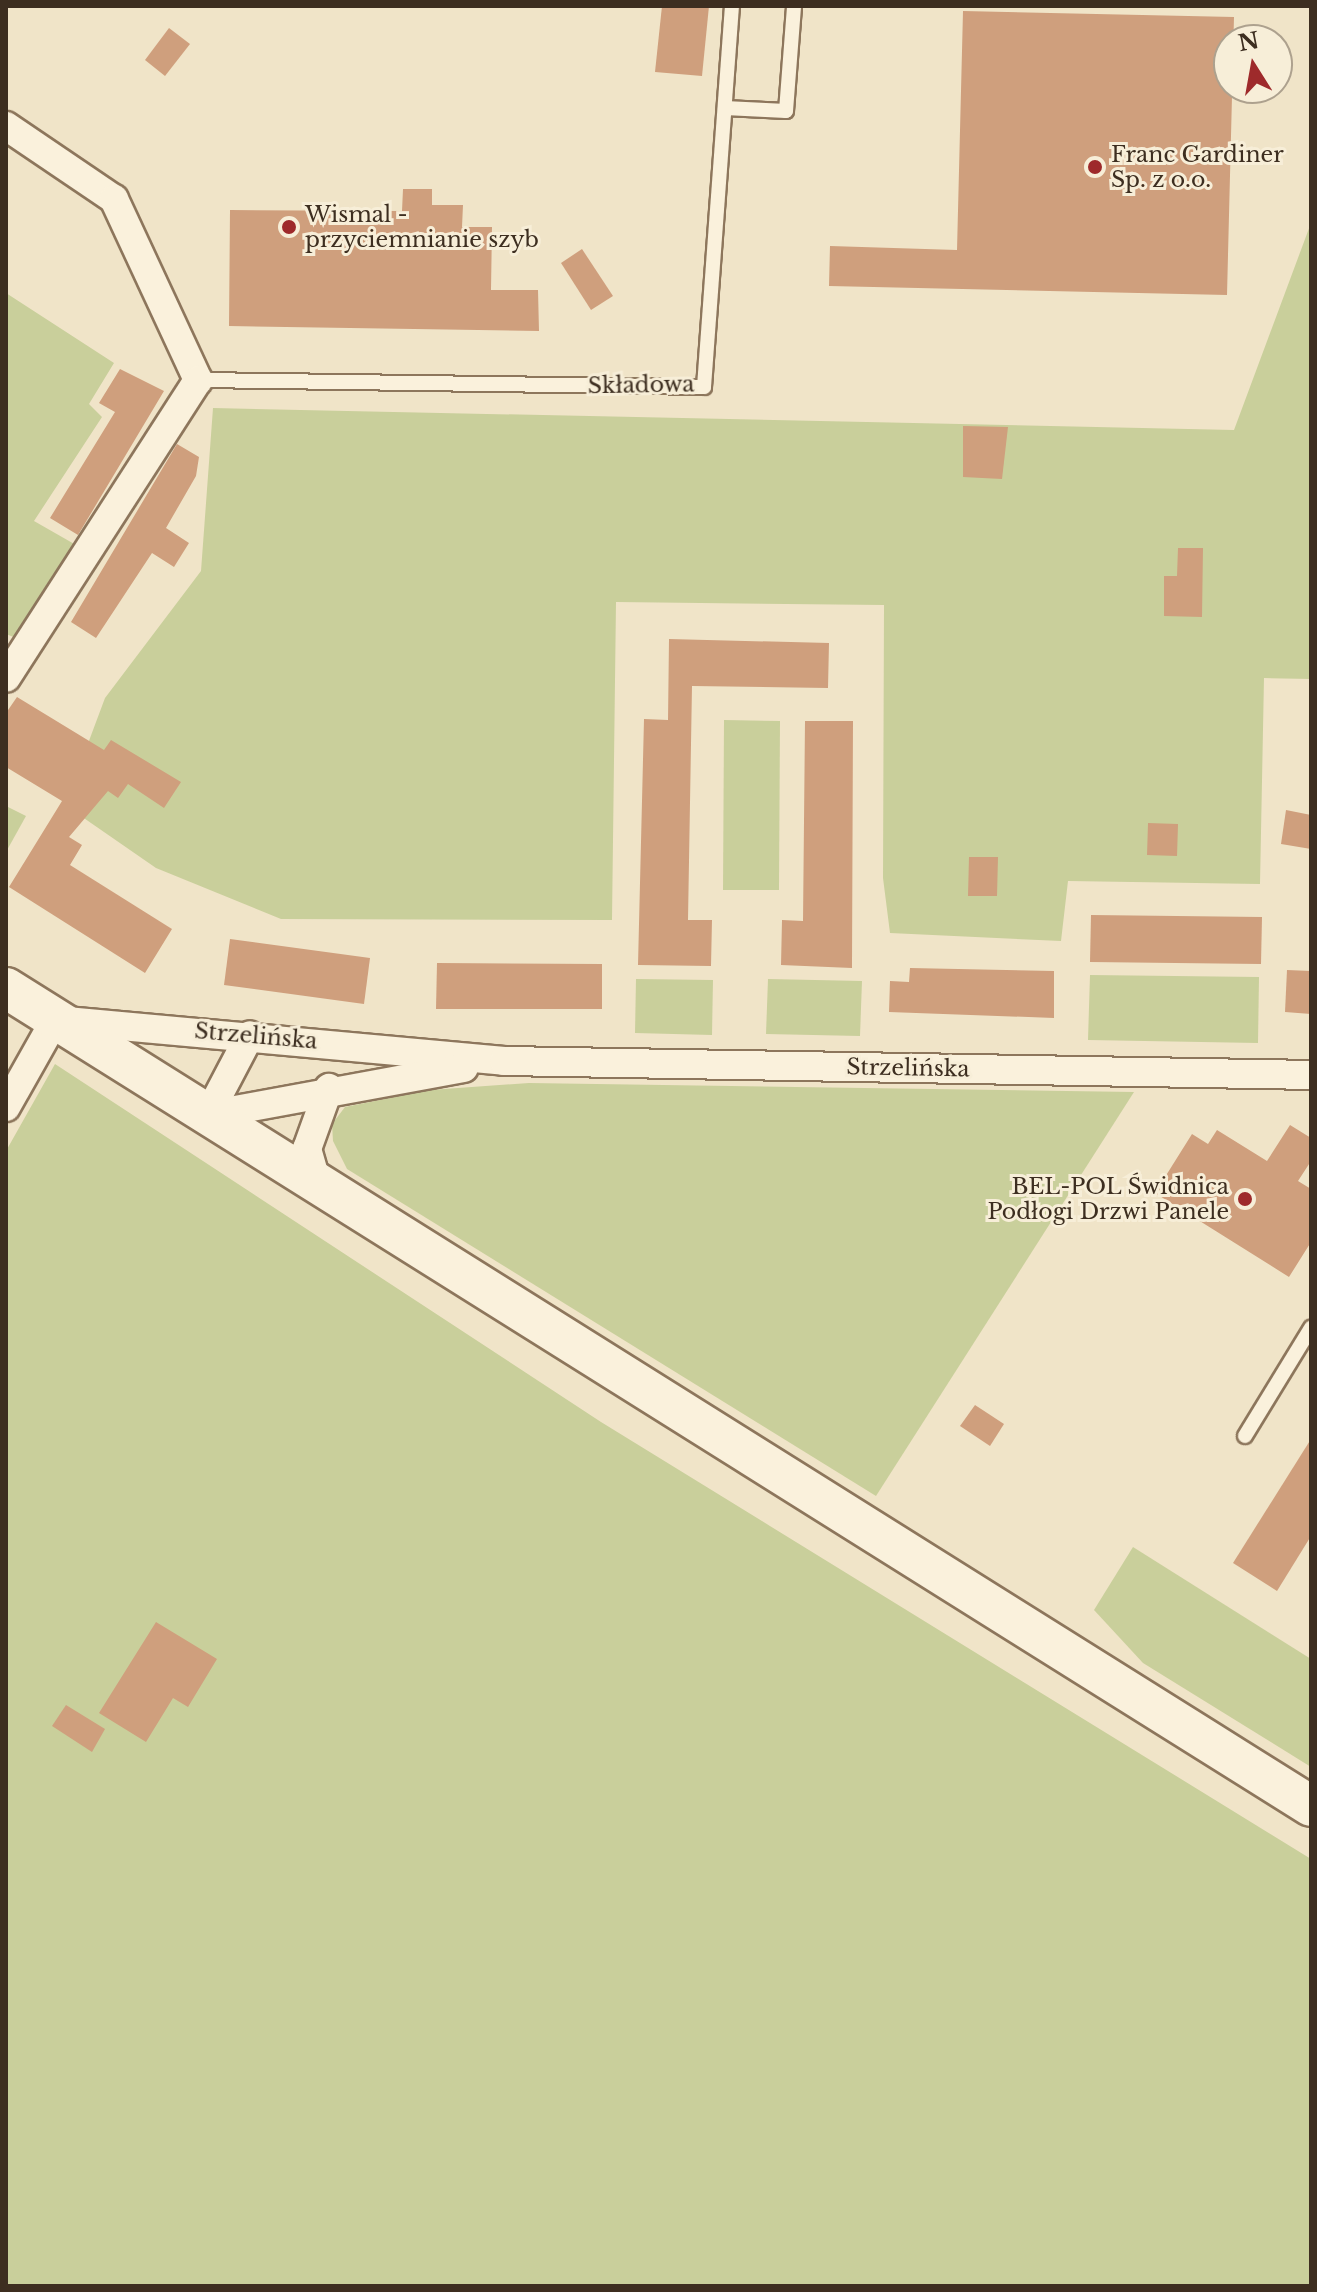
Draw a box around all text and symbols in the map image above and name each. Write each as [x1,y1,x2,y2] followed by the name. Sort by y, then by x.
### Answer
[1213,24,1293,104] north arrow
[1236,27,1261,57] text: N
[1111,141,1284,192] place label: Franc Gardiner Sp. z o.o.
[1086,158,1104,176] marker: Franc Gardiner Sp. z o.o.
[305,201,539,252] place label: Wismal - przyciemnianie szyb
[280,218,298,236] marker: Wismal - przyciemnianie szyb
[587,371,695,399] street label: Składowa
[193,1017,319,1055] street label: Strzelińska
[846,1054,970,1082] street label: Strzelińska
[987,1173,1229,1224] place label: BEL-POL Świdnica Podłogi Drzwi Panele
[1236,1190,1254,1208] marker: BEL-POL Świdnica Podłogi Drzwi Panele

